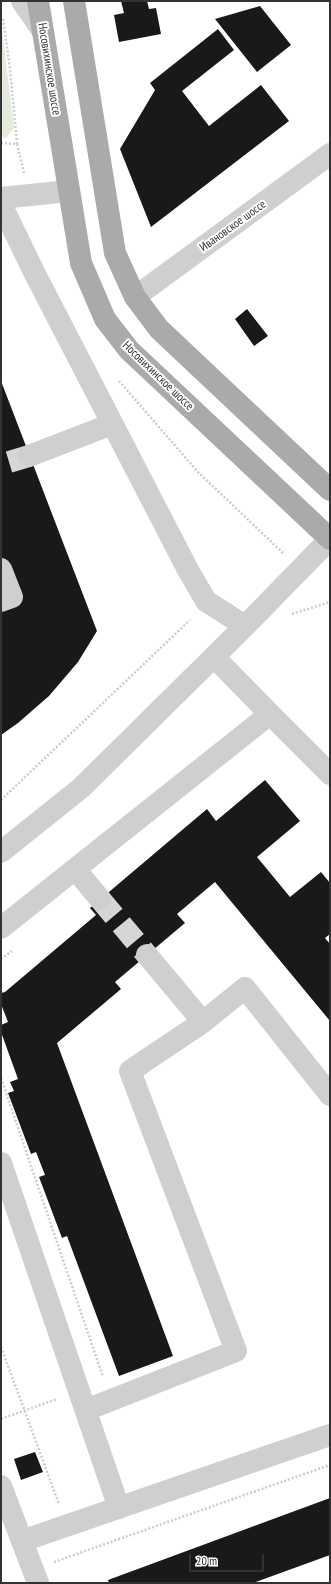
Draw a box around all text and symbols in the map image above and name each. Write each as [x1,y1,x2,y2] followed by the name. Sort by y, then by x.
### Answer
[35,22,63,116] street label: Носовихинское шоссе
[197,197,269,255] street label: Ивановское шоссе
[119,338,197,414] street label: Носовихинское шоссе
[191,1546,266,1572] scale bar
[196,1553,217,1568] text: 20 m

